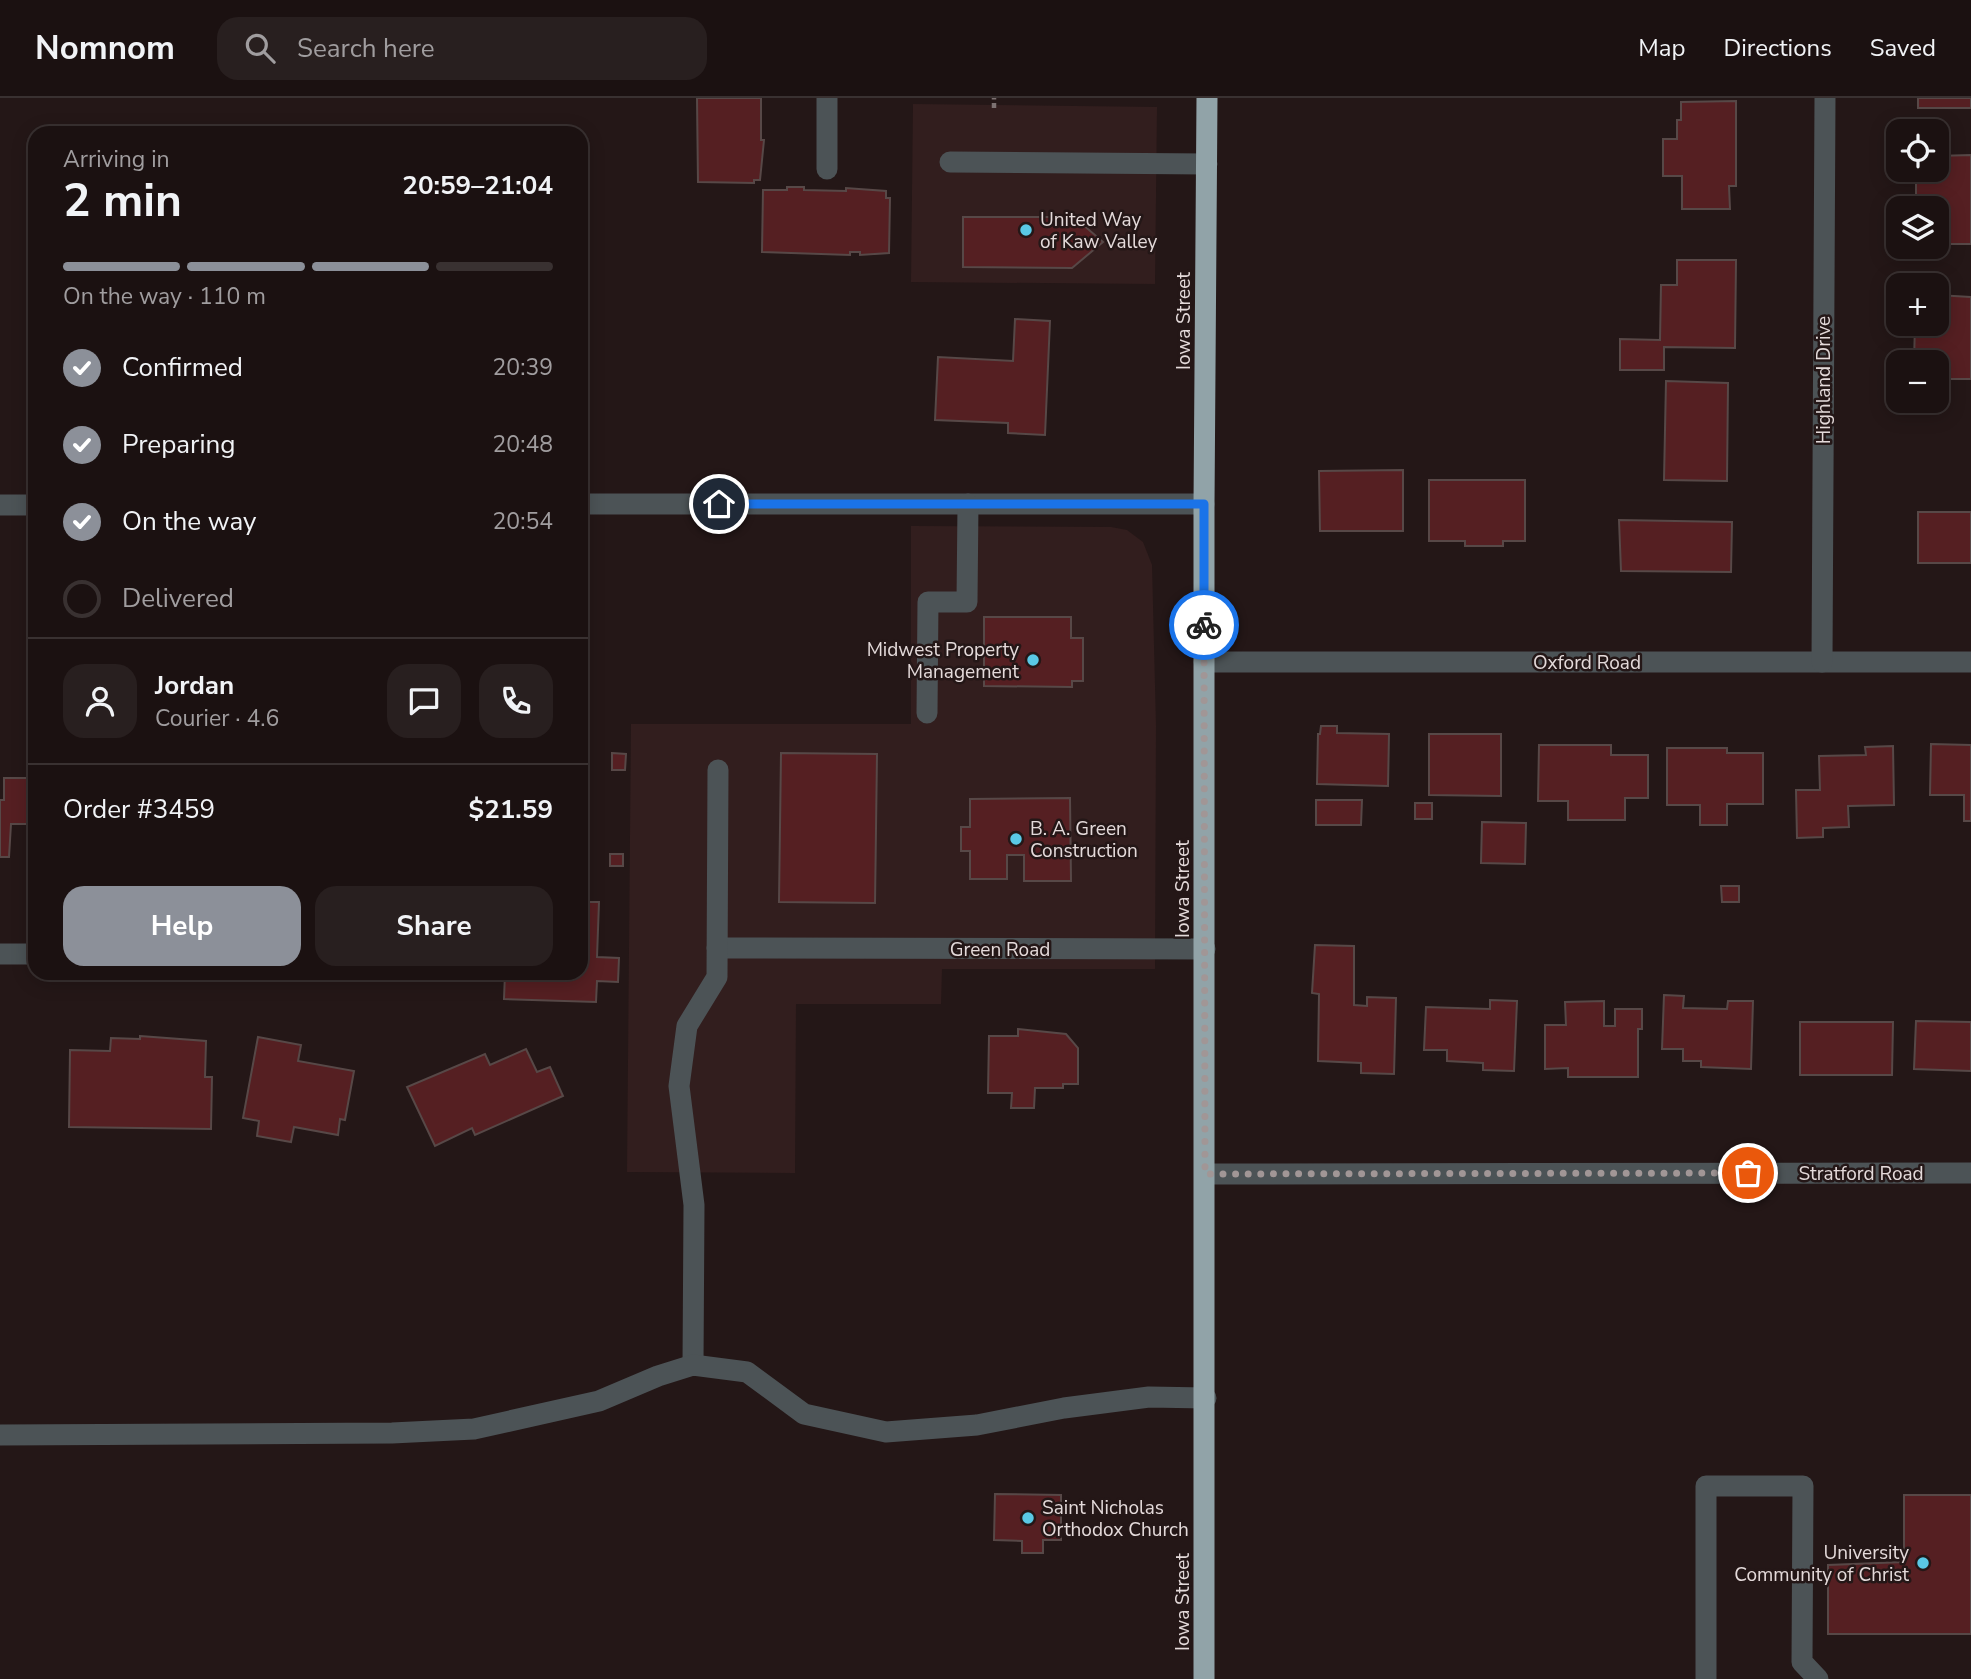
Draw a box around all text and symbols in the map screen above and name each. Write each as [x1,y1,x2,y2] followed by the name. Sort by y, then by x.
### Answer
[217,17,707,80] search box
[35,26,175,71] text: Nomnom
[241,29,279,67] icon: search
[297,31,435,66] text: Search here
[1638,32,1685,64] text: Map
[1723,32,1832,64] text: Directions
[1870,32,1936,64] text: Saved
[1886,119,1949,413] map controls
[1886,119,1949,182] button: locate
[63,144,170,175] text: Arriving in
[402,168,553,203] text: 20:59–21:04
[63,169,182,232] text: 2 min
[1886,196,1949,259] button: layers
[1040,207,1158,255] place label: United Way of Kaw Valley
[1018,222,1034,238] marker: United Way of Kaw Valley
[1171,272,1197,370] street label: Iowa Street
[1886,273,1949,336] button: +
[63,281,266,312] text: On the way · 110 m
[1811,316,1837,444] street label: Highland Drive
[63,349,101,387] icon: check
[122,350,243,385] text: Confirmed
[1886,350,1949,413] button: −
[493,352,553,383] text: 20:39
[63,426,101,464] icon: check
[122,427,235,462] text: Preparing
[493,429,553,460] text: 20:48
[689,474,749,534] pin
[700,485,738,523] icon: home
[63,503,101,541] icon: check
[122,504,256,539] text: On the way
[493,506,553,537] text: 20:54
[122,581,234,616] text: Delivered
[1169,590,1239,660] courier
[1185,606,1223,644] icon: bike
[867,637,1019,685] place label: Midwest Property Management
[1533,650,1641,676] street label: Oxford Road
[1025,652,1041,668] marker: Midwest Property Management
[63,664,137,738] button: person
[387,664,461,738] button: chat
[479,664,553,738] button: phone
[155,668,234,703] text: Jordan
[155,703,279,734] text: Courier · 4.6
[63,792,215,827] text: Order #3459
[469,792,553,827] text: $21.59
[1030,816,1138,864] place label: B. A. Green Construction
[1008,831,1024,847] marker: B. A. Green Construction
[1170,840,1196,938] street label: Iowa Street
[63,886,301,966] button: Help
[315,886,553,966] button: Share
[950,937,1050,963] street label: Green Road
[1718,1143,1778,1203] pin
[1729,1154,1767,1192] icon: bag
[1798,1161,1924,1187] street label: Stratford Road
[1042,1495,1189,1543] place label: Saint Nicholas Orthodox Church
[1020,1510,1036,1526] marker: Saint Nicholas Orthodox Church
[1734,1540,1909,1588] place label: University Community of Christ
[1170,1553,1196,1651] street label: Iowa Street
[1915,1555,1931,1571] marker: University Community of Christ

